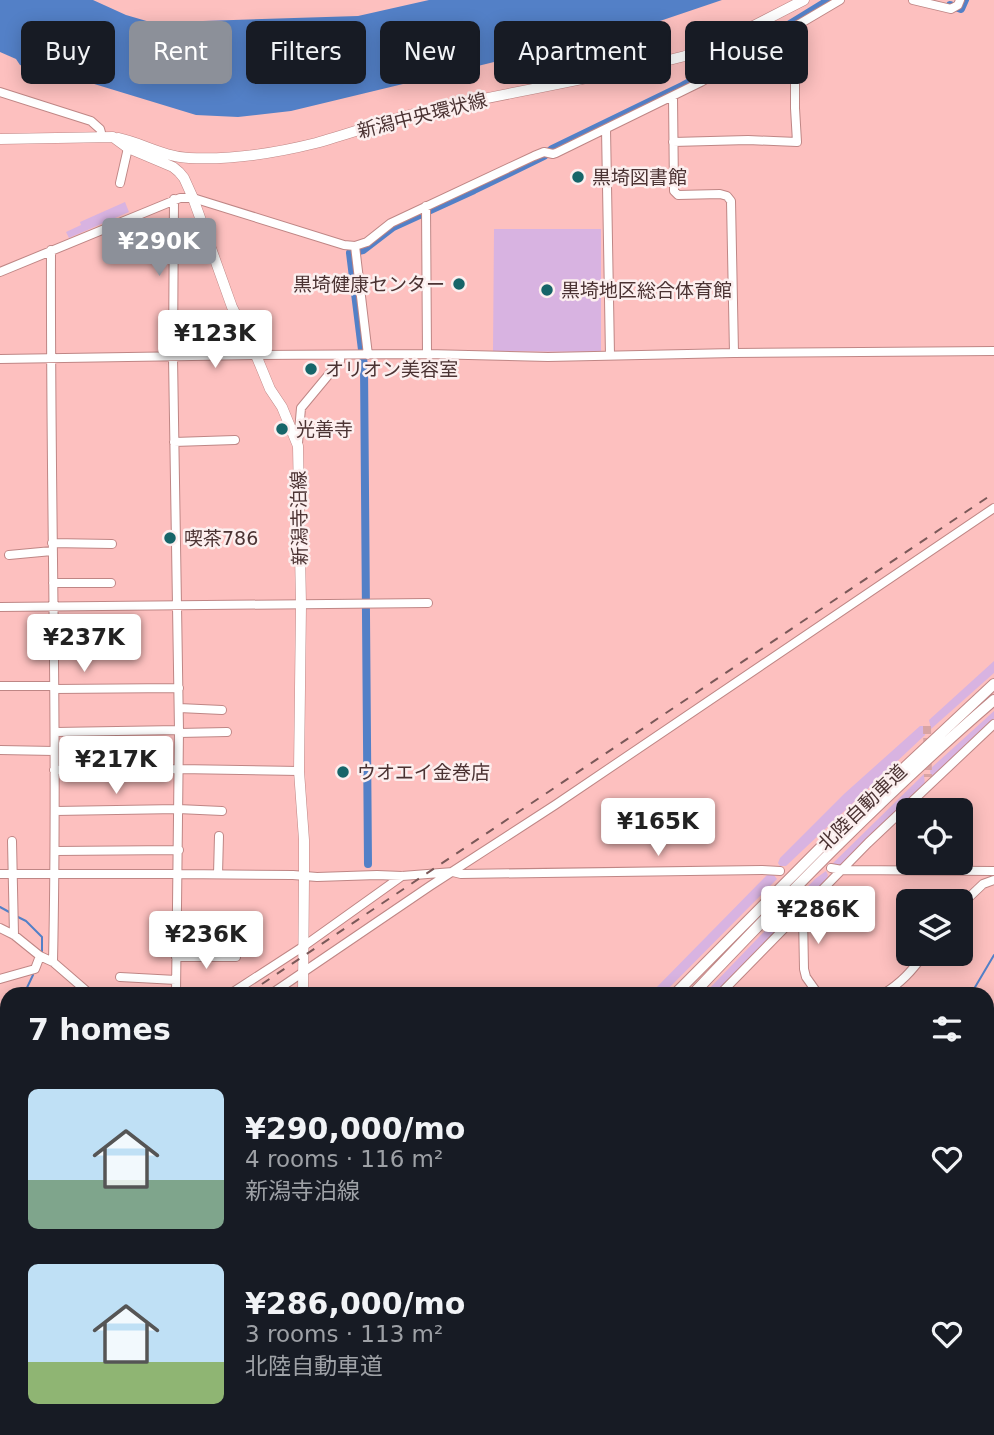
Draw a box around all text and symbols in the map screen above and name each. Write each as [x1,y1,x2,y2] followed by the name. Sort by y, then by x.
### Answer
[21,21,115,84] chip: Buy
[129,21,232,84] chip: Rent
[246,21,366,84] chip: Filters
[380,21,480,84] chip: New
[494,21,671,84] chip: Apartment
[685,21,808,84] chip: House
[355,88,489,142] street label: 新潟中央環状線
[592,166,687,188] place label: 黒埼図書館
[570,169,586,185] marker: 黒埼図書館
[110,218,208,278] pin: ¥290K
[118,228,200,254] text: ¥290K
[293,273,445,295] place label: 黒埼健康センター
[451,276,467,292] marker: 黒埼健康センター
[561,279,732,301] place label: 黒埼地区総合体育館
[539,282,555,298] marker: 黒埼地区総合体育館
[166,310,264,370] pin: ¥123K
[174,320,256,346] text: ¥123K
[325,358,458,380] place label: オリオン美容室
[303,361,319,377] marker: オリオン美容室
[296,418,353,440] place label: 光善寺
[274,421,290,437] marker: 光善寺
[287,470,311,566] street label: 新潟寺泊線
[184,527,258,549] place label: 喫茶786
[162,530,178,546] marker: 喫茶786
[35,614,133,674] pin: ¥237K
[43,624,125,650] text: ¥237K
[67,736,165,796] pin: ¥217K
[75,746,157,772] text: ¥217K
[813,759,911,855] street label: 北陸自動車道
[357,761,490,783] place label: ウオエイ金巻店
[335,764,351,780] marker: ウオエイ金巻店
[609,798,707,858] pin: ¥165K
[896,798,973,966] map controls
[896,798,973,875] button: locate
[617,808,699,834] text: ¥165K
[769,886,867,946] pin: ¥286K
[896,889,973,966] button: layers
[777,896,859,922] text: ¥286K
[157,912,255,971] pin: ¥236K
[165,921,247,947] text: ¥236K
[928,1010,966,1048] icon: filters
[28,1012,171,1047] text: 7 homes
[245,1111,465,1146] text: ¥290,000/mo
[84,1117,168,1201] icon: home
[928,1140,966,1178] icon: heart
[245,1146,443,1172] text: 4 rooms · 116 m²
[245,1178,360,1204] text: 新潟寺泊線
[245,1286,465,1321] text: ¥286,000/mo
[84,1292,168,1376] icon: home
[928,1315,966,1353] icon: heart
[245,1321,443,1347] text: 3 rooms · 113 m²
[245,1353,383,1379] text: 北陸自動車道

